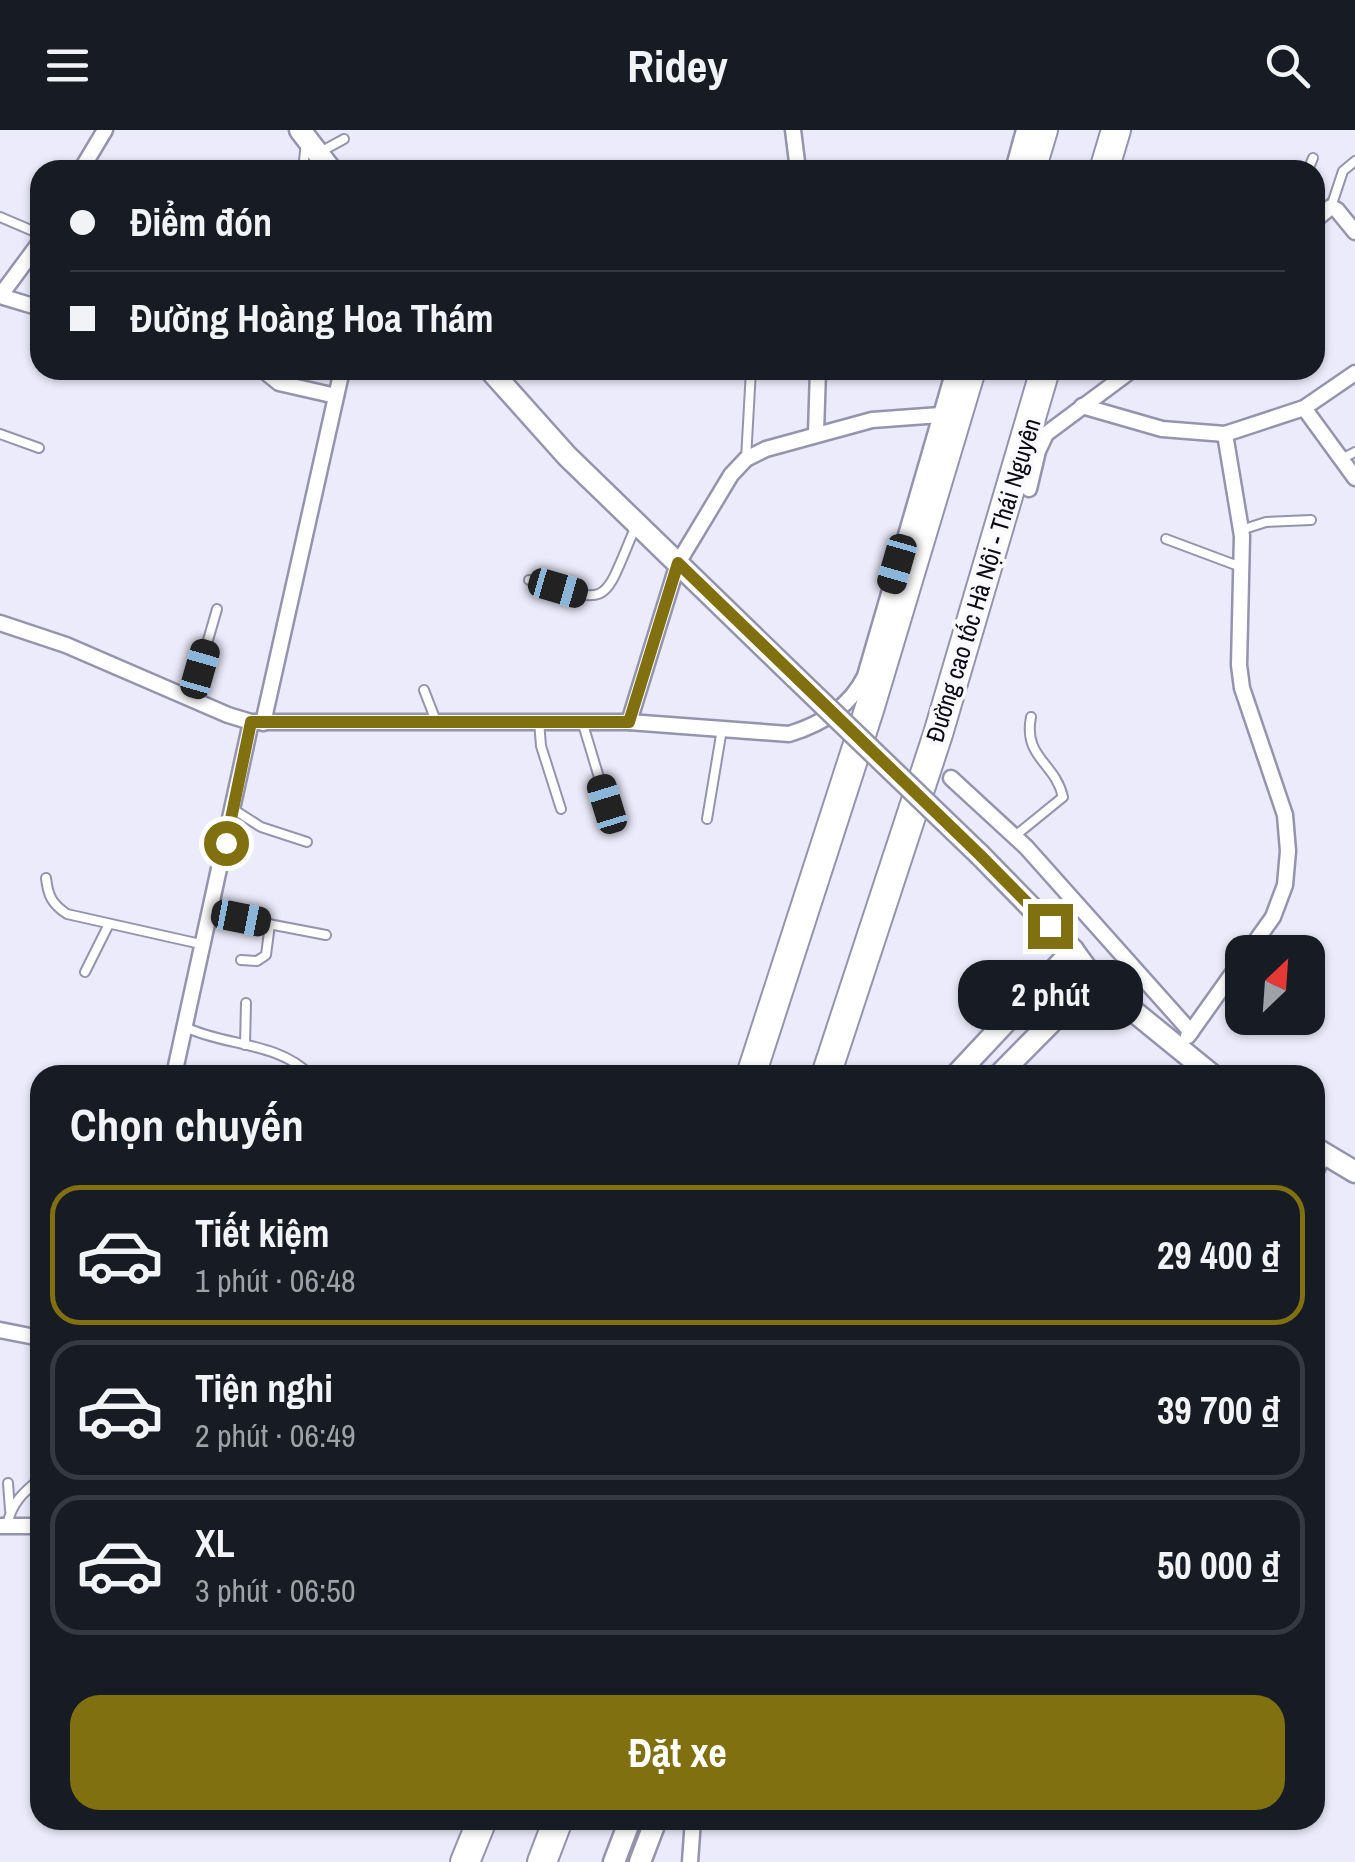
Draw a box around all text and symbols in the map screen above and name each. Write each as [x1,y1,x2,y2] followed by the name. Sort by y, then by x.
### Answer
[627,35,728,96] text: Ridey
[40,38,95,93] icon: menu
[1260,38,1315,93] icon: search
[130,197,272,248] text: Điểm đón
[130,293,494,344] text: Đường Hoàng Hoa Thám
[917,414,1049,746] street label: Đường cao tốc Hà Nội - Thái Nguyên
[874,531,920,597] car
[525,565,591,611] car
[177,636,223,702] car
[584,771,630,837] car
[204,821,249,866] route start
[209,898,273,938] car
[1028,904,1073,949] route end
[1225,935,1325,1035] north arrow
[1225,935,1325,1035] map controls
[958,961,1142,1031] callout: 2 phút
[1011,973,1090,1016] text: 2 phút
[70,1094,304,1155] text: Chọn chuyến
[195,1208,330,1259] text: Tiết kiệm
[75,1210,165,1300] icon: car
[1157,1230,1280,1281] text: 29 400 ₫
[195,1259,356,1302] text: 1 phút · 06:48
[195,1363,333,1414] text: Tiện nghi
[75,1365,165,1455] icon: car
[1157,1385,1280,1436] text: 39 700 ₫
[195,1414,356,1457] text: 2 phút · 06:49
[195,1518,235,1569] text: XL
[75,1520,165,1610] icon: car
[1157,1540,1280,1591] text: 50 000 ₫
[195,1569,356,1612] text: 3 phút · 06:50
[70,1695,1285,1810] button: Đặt xe

